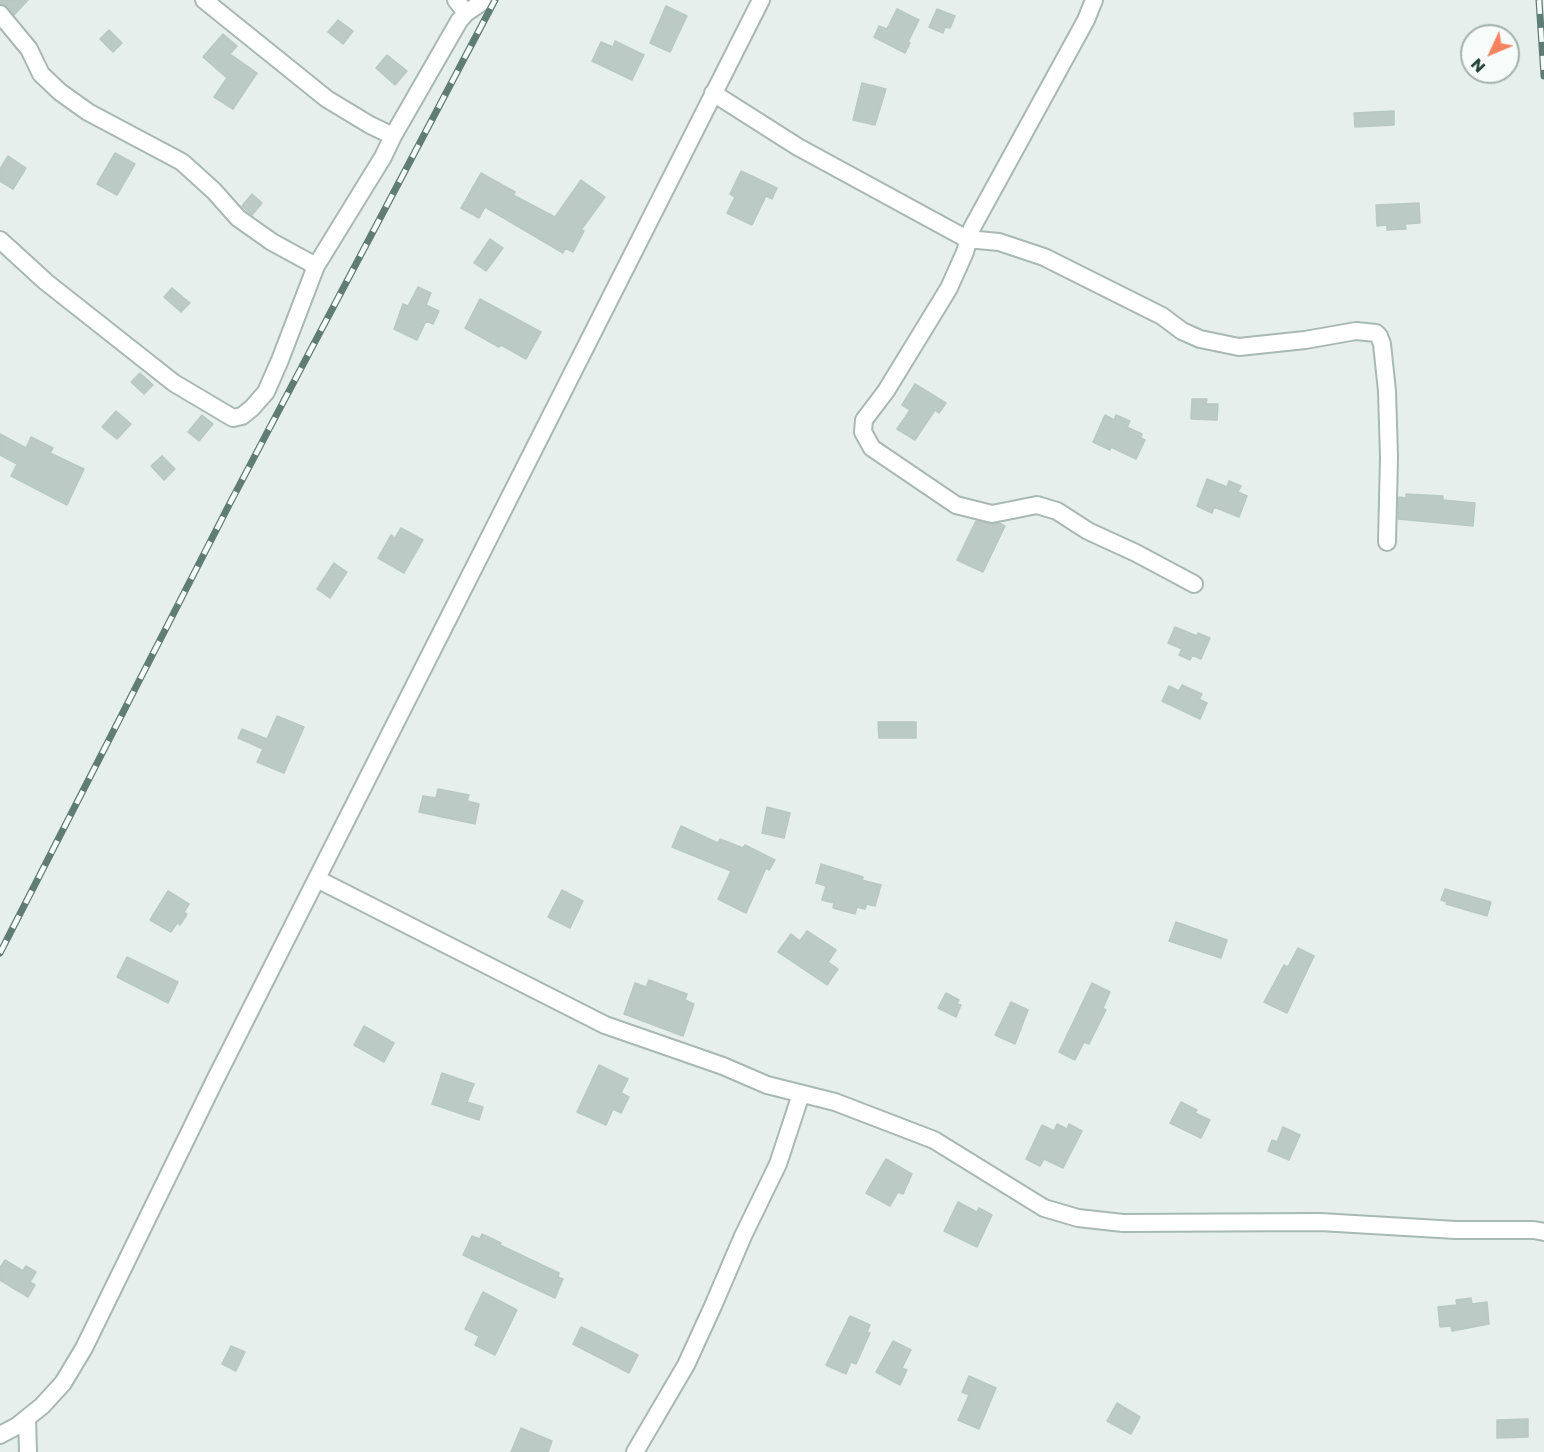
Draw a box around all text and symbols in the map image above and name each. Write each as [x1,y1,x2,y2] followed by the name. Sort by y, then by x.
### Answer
[1460,24,1520,84] north arrow
[1466,53,1491,78] text: N

